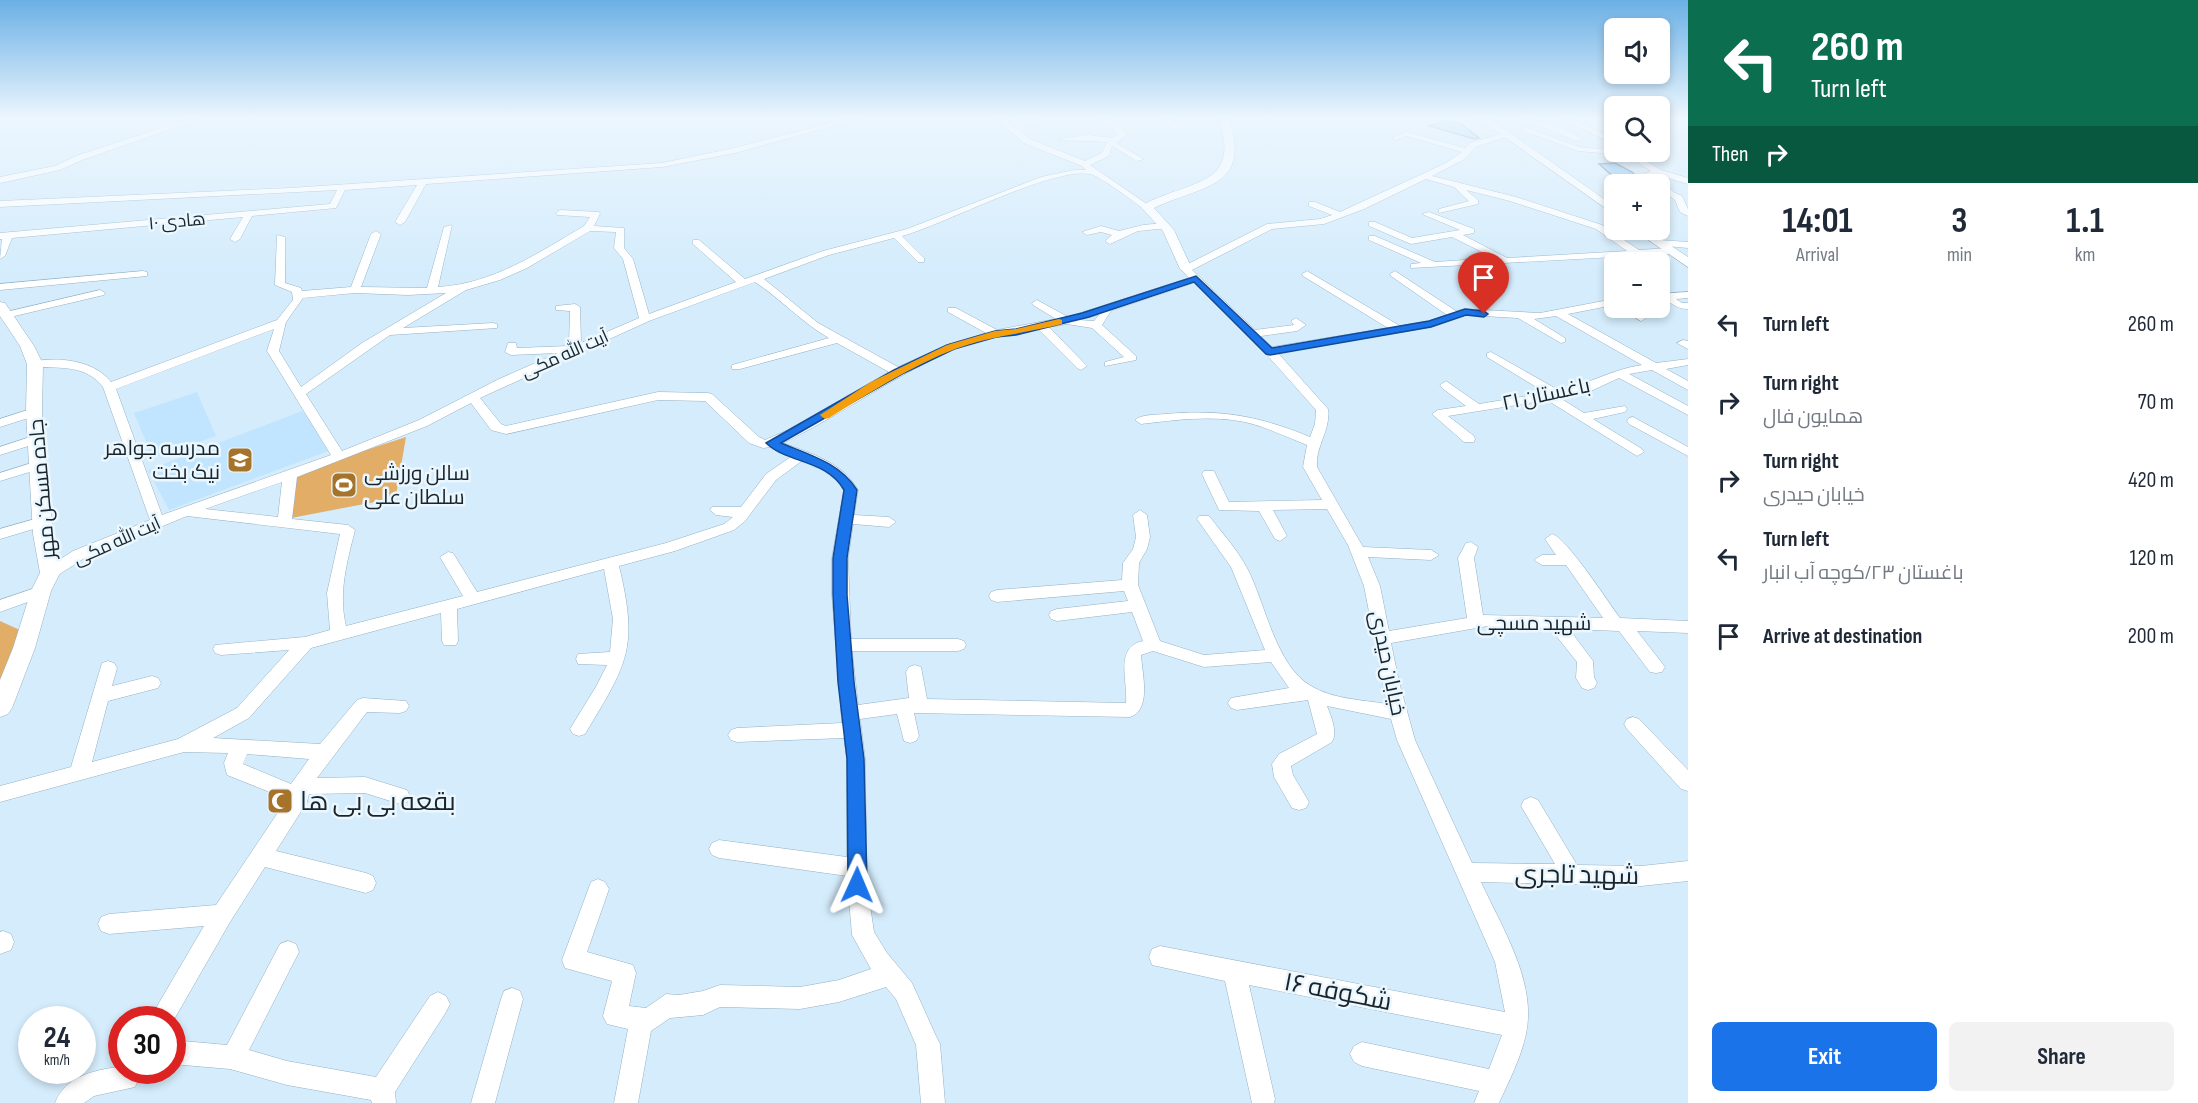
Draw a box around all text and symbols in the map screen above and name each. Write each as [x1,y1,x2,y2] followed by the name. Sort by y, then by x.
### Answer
[1604,18,1670,318] map controls
[1604,18,1670,84] button: sound
[1811,22,1904,73] text: 260 m
[1712,24,1790,102] icon: left
[1811,73,1887,105] text: Turn left
[1604,96,1670,162] button: search
[1760,138,1793,171] icon: right
[1712,141,1748,168] text: Then
[1604,174,1670,240] button: +
[1782,200,1853,243] text: 14:01
[1951,200,1968,243] text: 3
[2066,200,2104,243] text: 1.1
[148,209,207,234] street label: هادی ۱۰
[1796,243,1839,267] text: Arrival
[1947,243,1972,267] text: min
[2075,243,2095,267] text: km
[1458,252,1509,314] pin
[1604,252,1670,318] button: −
[1467,261,1500,294] icon: arrive
[1712,308,1745,341] icon: left
[1763,311,1829,338] text: Turn left
[2128,311,2174,338] text: 260 m
[518,324,612,383] street label: آیت الله مکی
[1763,370,1839,397] text: Turn right
[1500,373,1593,416] street label: باغستان ۲۱
[1712,386,1745,419] icon: right
[2138,389,2174,416] text: 70 m
[1763,405,1863,429] text: همایون فال
[24,418,61,561] street label: جاده مسکن مهر
[103,436,220,485] place label: مدرسه جواهر نیک بخت
[225,445,255,475] school or university icon: مدرسه جواهر نیک بخت
[1763,448,1839,475] text: Turn right
[364,461,470,510] place label: سالن ورزشی سلطان علی
[1712,464,1745,497] icon: right
[2128,467,2174,494] text: 420 m
[329,470,359,500] sports icon: سالن ورزشی سلطان علی
[1763,483,1864,507] text: خیابان حیدری
[70,511,164,570] street label: آیت الله مکی
[1763,526,1829,553] text: Turn left
[1712,542,1745,575] icon: left
[2130,545,2174,572] text: 120 m
[1763,561,1963,585] text: باغستان ۲۳/کوچه آب انبار
[1364,608,1411,718] street label: خیابان حیدری
[1477,611,1591,637] street label: شهید مسچی
[1712,620,1745,653] icon: arrive
[1763,623,1922,650] text: Arrive at destination
[2128,623,2174,650] text: 200 m
[265,786,295,816] mosque icon: بقعه بی بی ها
[300,787,456,818] place label: بقعه بی بی ها
[825,853,889,917] position arrow
[1514,859,1639,892] street label: شهید تاجری
[1281,967,1394,1018] street label: شکوفه ۱۶
[108,1006,186,1084] speed limit sign: 30
[44,1020,70,1056] text: 24
[1712,1022,1937,1091] button: Exit
[1949,1022,2174,1091] button: Share
[44,1051,70,1070] text: km/h

